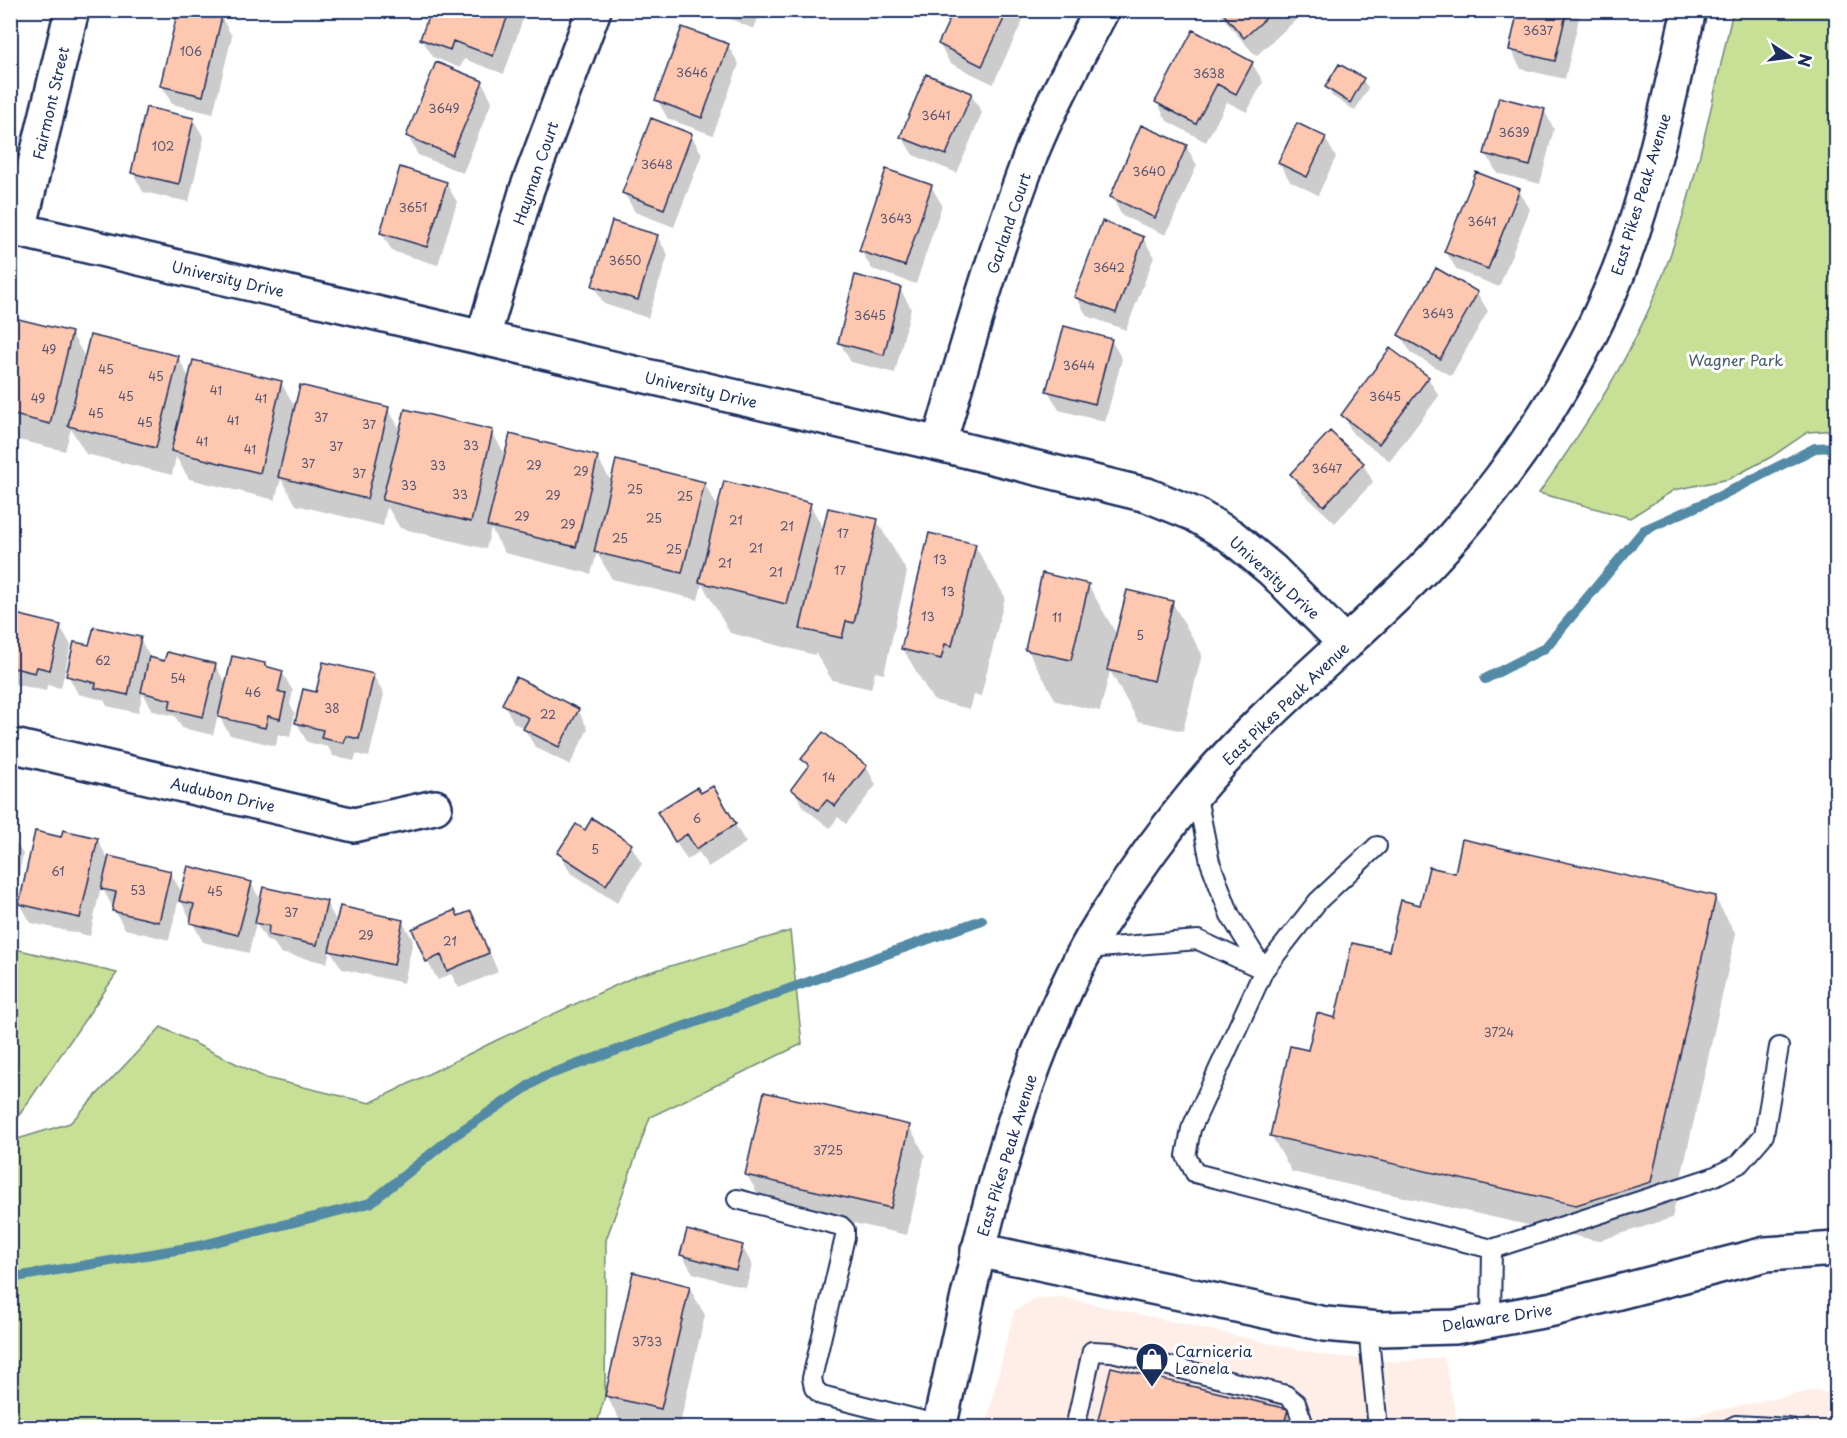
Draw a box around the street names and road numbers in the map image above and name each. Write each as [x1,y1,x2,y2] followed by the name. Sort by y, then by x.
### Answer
[26,44,74,162] street label: Fairmont Street
[1604,110,1676,278] street label: East Pikes Peak Avenue
[507,118,563,228] street label: Hayman Court
[980,169,1036,277] street label: Garland Court
[169,254,287,302] street label: University Drive
[642,365,760,413] street label: University Drive
[1225,530,1325,624] street label: University Drive
[1216,636,1354,770] street label: East Pikes Peak Avenue
[169,771,277,817] street label: Audubon Drive
[970,1071,1042,1239] street label: East Pikes Peak Avenue
[1440,1297,1554,1337] street label: Delaware Drive

